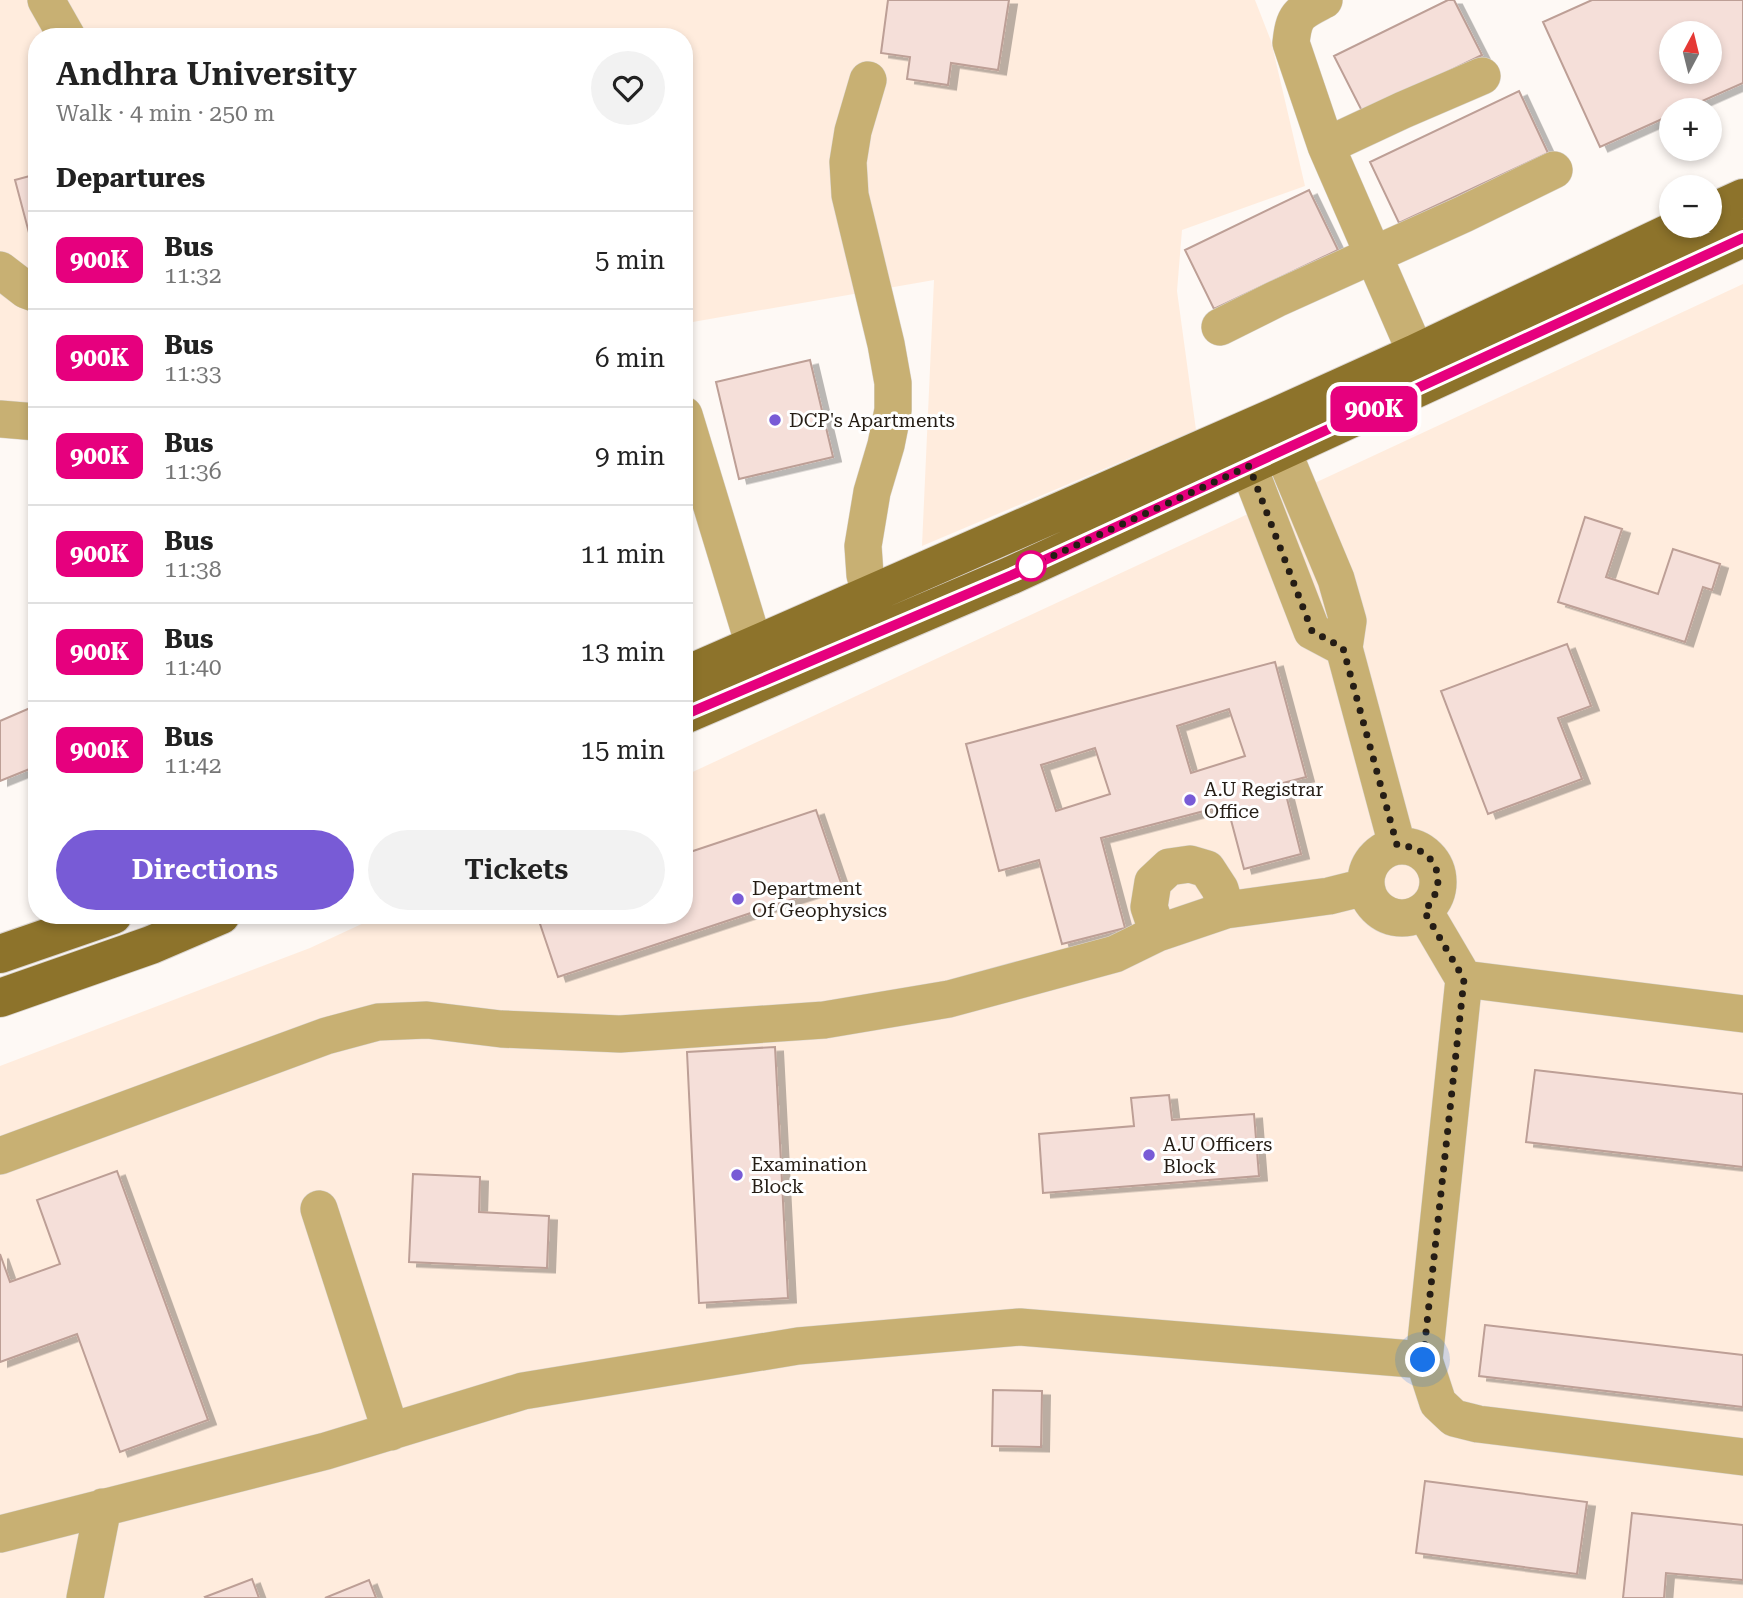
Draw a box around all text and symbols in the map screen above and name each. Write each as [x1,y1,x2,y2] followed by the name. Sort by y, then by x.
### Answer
[1659,21,1722,84] north arrow
[1659,21,1722,238] map controls
[591,51,665,125] button: heart
[56,54,357,93] text: Andhra University
[1659,98,1722,161] button: +
[56,100,275,127] text: Walk · 4 min · 250 m
[56,163,205,193] text: Departures
[1659,175,1722,238] button: −
[164,232,213,262] text: Bus
[595,245,665,275] text: 5 min
[70,246,129,274] text: 900K
[164,262,222,289] text: 11:32
[164,330,213,360] text: Bus
[595,343,665,373] text: 6 min
[70,344,129,372] text: 900K
[164,360,222,387] text: 11:33
[1325,386,1423,432] line badge: 900K
[1344,395,1404,423] text: 900K
[789,409,955,432] place label: DCP's Apartments
[767,412,783,428] marker: DCP's Apartments
[164,428,213,458] text: Bus
[595,441,665,471] text: 9 min
[70,442,129,470] text: 900K
[164,458,222,485] text: 11:36
[164,526,213,556] text: Bus
[581,539,665,569] text: 11 min
[70,540,129,568] text: 900K
[1016,551,1046,581] unlabelled marker
[164,556,222,583] text: 11:38
[164,624,213,654] text: Bus
[581,637,665,667] text: 13 min
[70,638,129,666] text: 900K
[164,654,222,681] text: 11:40
[164,722,213,752] text: Bus
[581,735,665,765] text: 15 min
[70,736,129,764] text: 900K
[164,752,222,779] text: 11:42
[1204,778,1324,823] place label: A.U Registrar Office
[1182,792,1198,808] marker: A.U Registrar Office
[56,830,354,910] button: Directions
[368,830,665,910] button: Tickets
[752,877,887,922] place label: Department Of Geophysics
[730,891,746,907] marker: Department Of Geophysics
[1163,1133,1272,1178] place label: A.U Officers Block
[1141,1147,1157,1163] marker: A.U Officers Block
[751,1153,867,1198] place label: Examination Block
[729,1167,745,1183] marker: Examination Block
[1405,1342,1440,1377] your location

